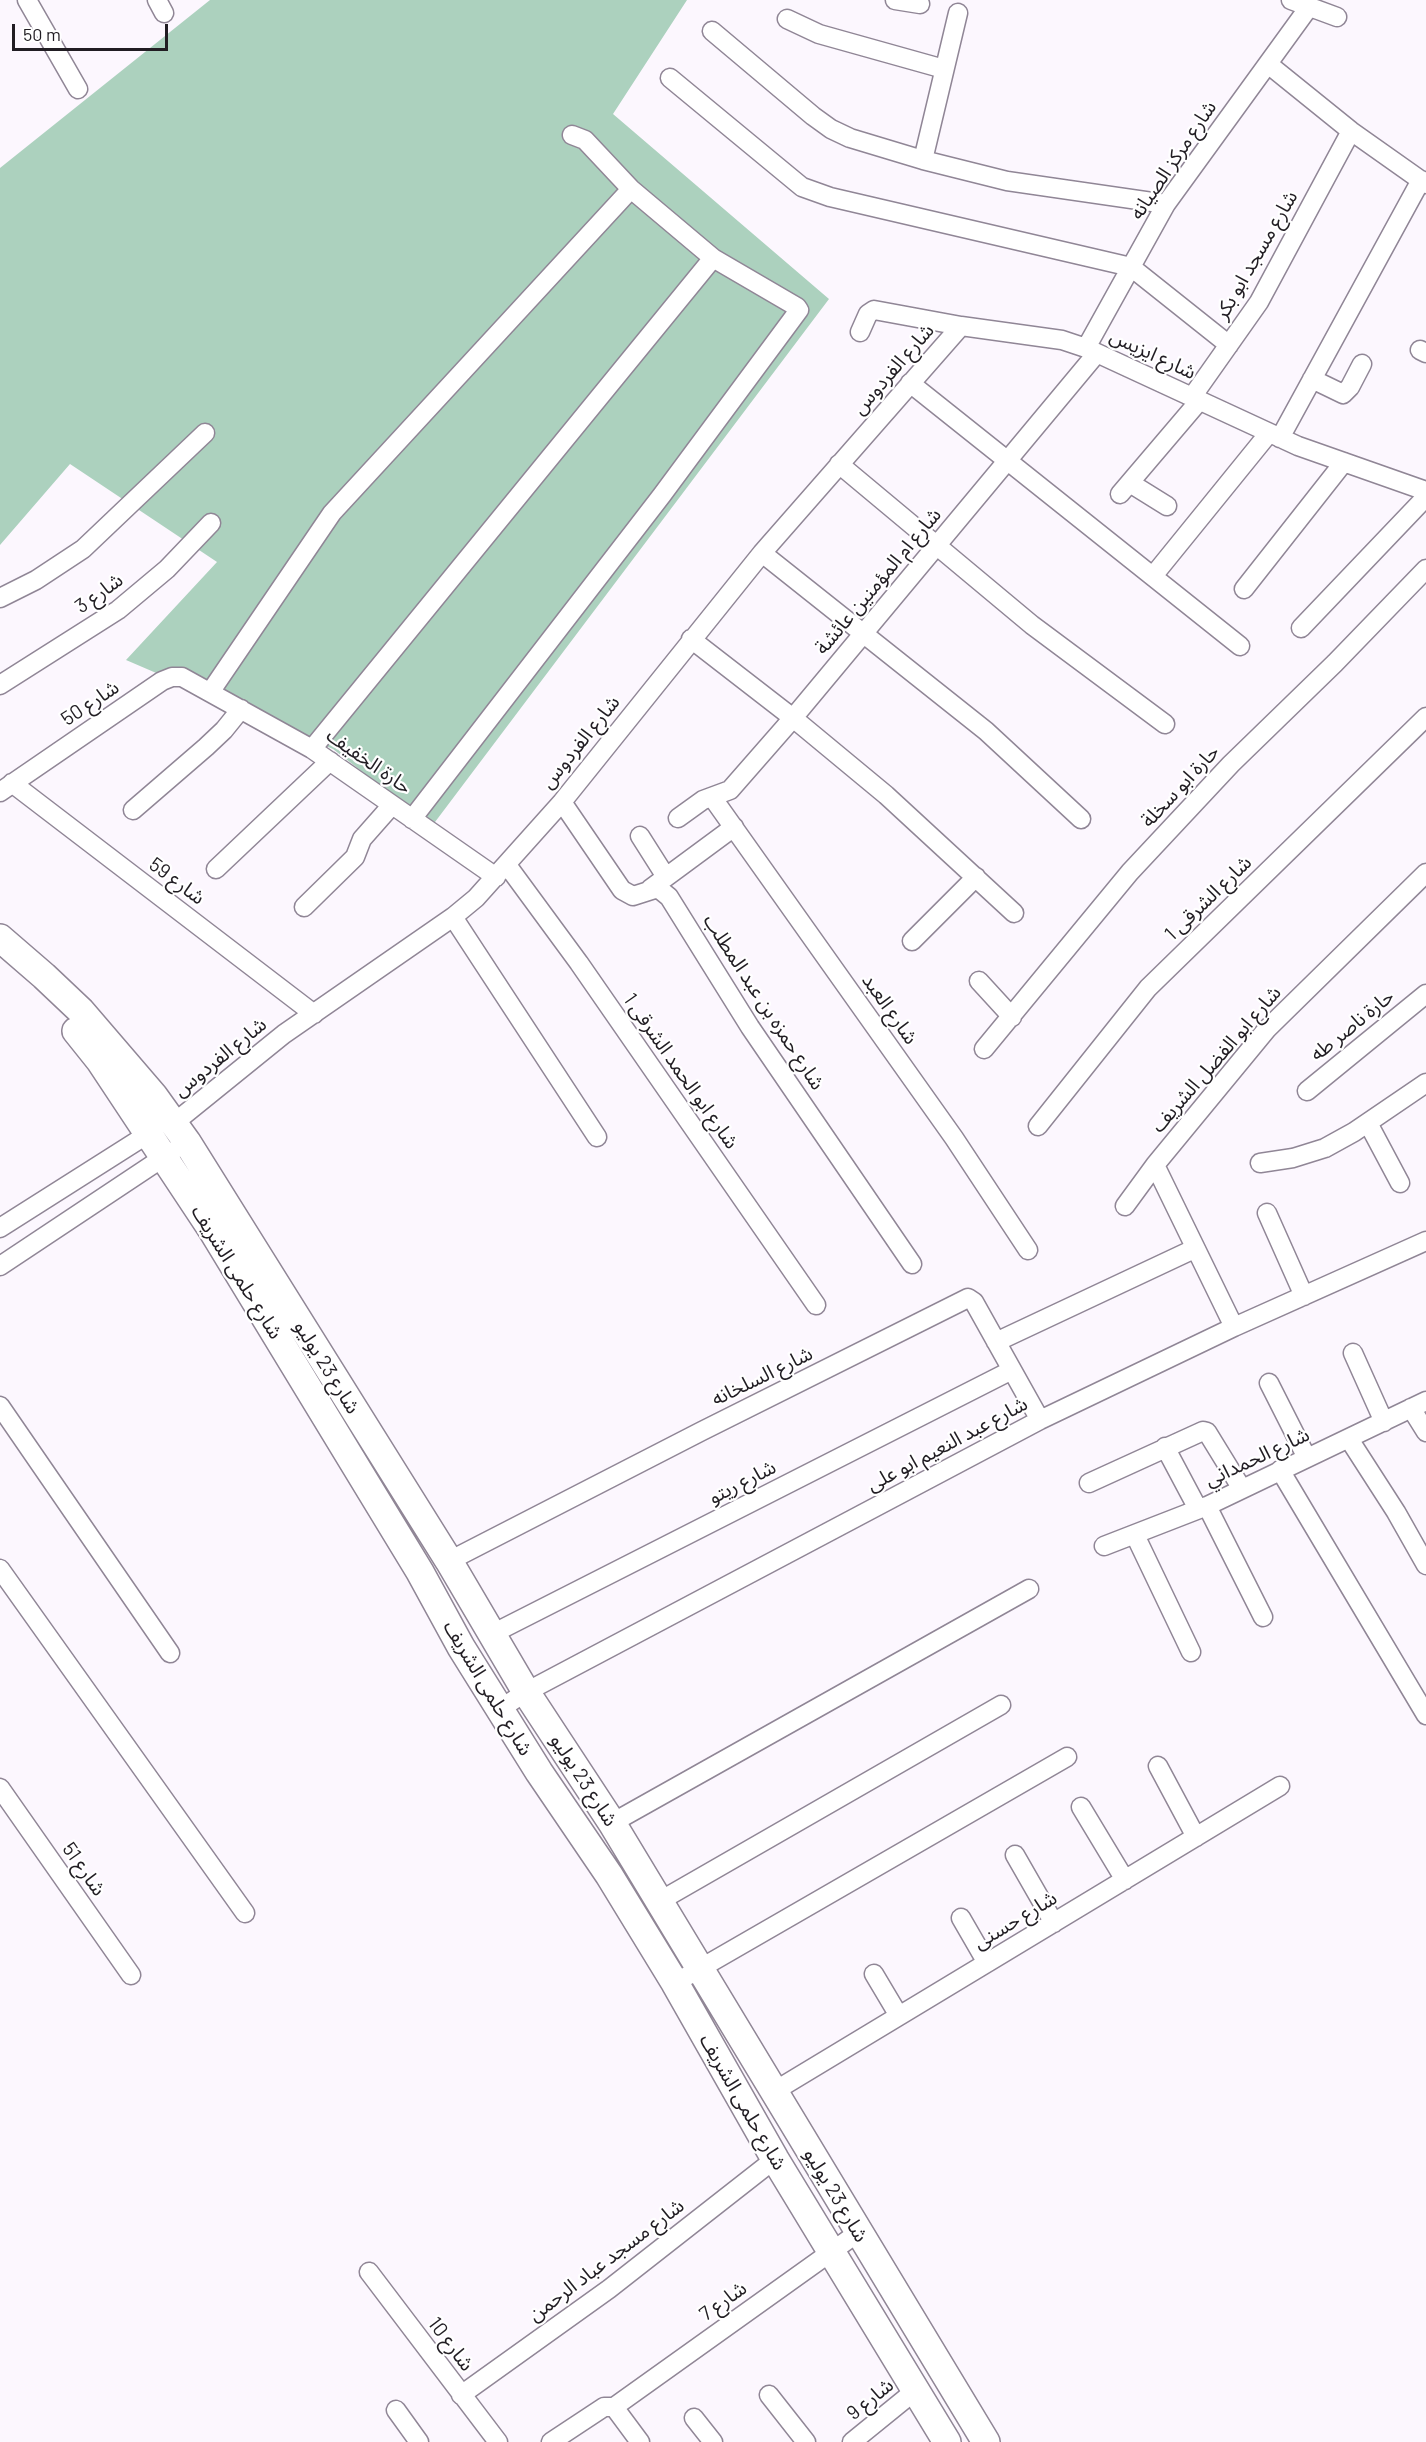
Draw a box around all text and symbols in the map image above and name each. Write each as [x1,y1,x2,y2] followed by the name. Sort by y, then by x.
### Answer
[15,12,171,50] scale bar
[23,23,61,45] text: 50 m
[1124,96,1222,224] street label: شارع مركز الصيانه
[1209,186,1303,324] street label: شارع مسجد ابو بكر
[847,319,939,419] street label: شارع الفردوس
[1106,324,1200,384] street label: شارع ايزيس
[810,503,946,659] street label: شارع ام المؤمنين عائشة
[70,568,128,618] street label: شارع 3
[57,675,123,731] street label: شارع 50
[535,691,625,793] street label: شارع الفردوس
[322,723,416,799] street label: حارة الخفيف
[1136,740,1224,832] street label: حارة ابو سخلة
[1159,850,1257,946] street label: شارع الشرقى 1
[144,852,210,910] street label: شارع 59
[698,910,830,1094] street label: شارع حمزه بن عبد المطلب
[857,969,923,1049] street label: شارع العبد
[1146,981,1286,1137] street label: شارع ابو الفضل الشريف
[1305,984,1399,1066] street label: حارة ناصر طه
[618,989,744,1153] street label: شارع ابو الحمد الشرقى 1
[169,1012,271,1102] street label: شارع الفردوس
[186,1201,288,1343] street label: شارع حلمى الشريف
[289,1316,365,1418] street label: شارع 23 يوليو
[707,1341,817,1411] street label: شارع السلخانه
[862,1391,1032,1497] street label: شارع عبد النعيم ابو على
[1201,1422,1313,1492] street label: شارع الحمداني
[704,1455,780,1509] street label: شارع ريتو
[438,1616,538,1760] street label: شارع حلمى الشريف
[545,1729,623,1831] street label: شارع 23 يوليو
[57,1838,111,1900] street label: شارع 51
[969,1886,1061,1954] street label: شارع حسنى
[694,2030,792,2174] street label: شارع حلمى الشريف
[799,2144,873,2246] street label: شارع 23 يوليو
[523,2193,689,2327] street label: شارع مسجد عباد الرحمن
[695,2276,751,2326] street label: شارع 7
[423,2312,479,2376] street label: شارع 10
[842,2373,898,2425] street label: شارع 9

